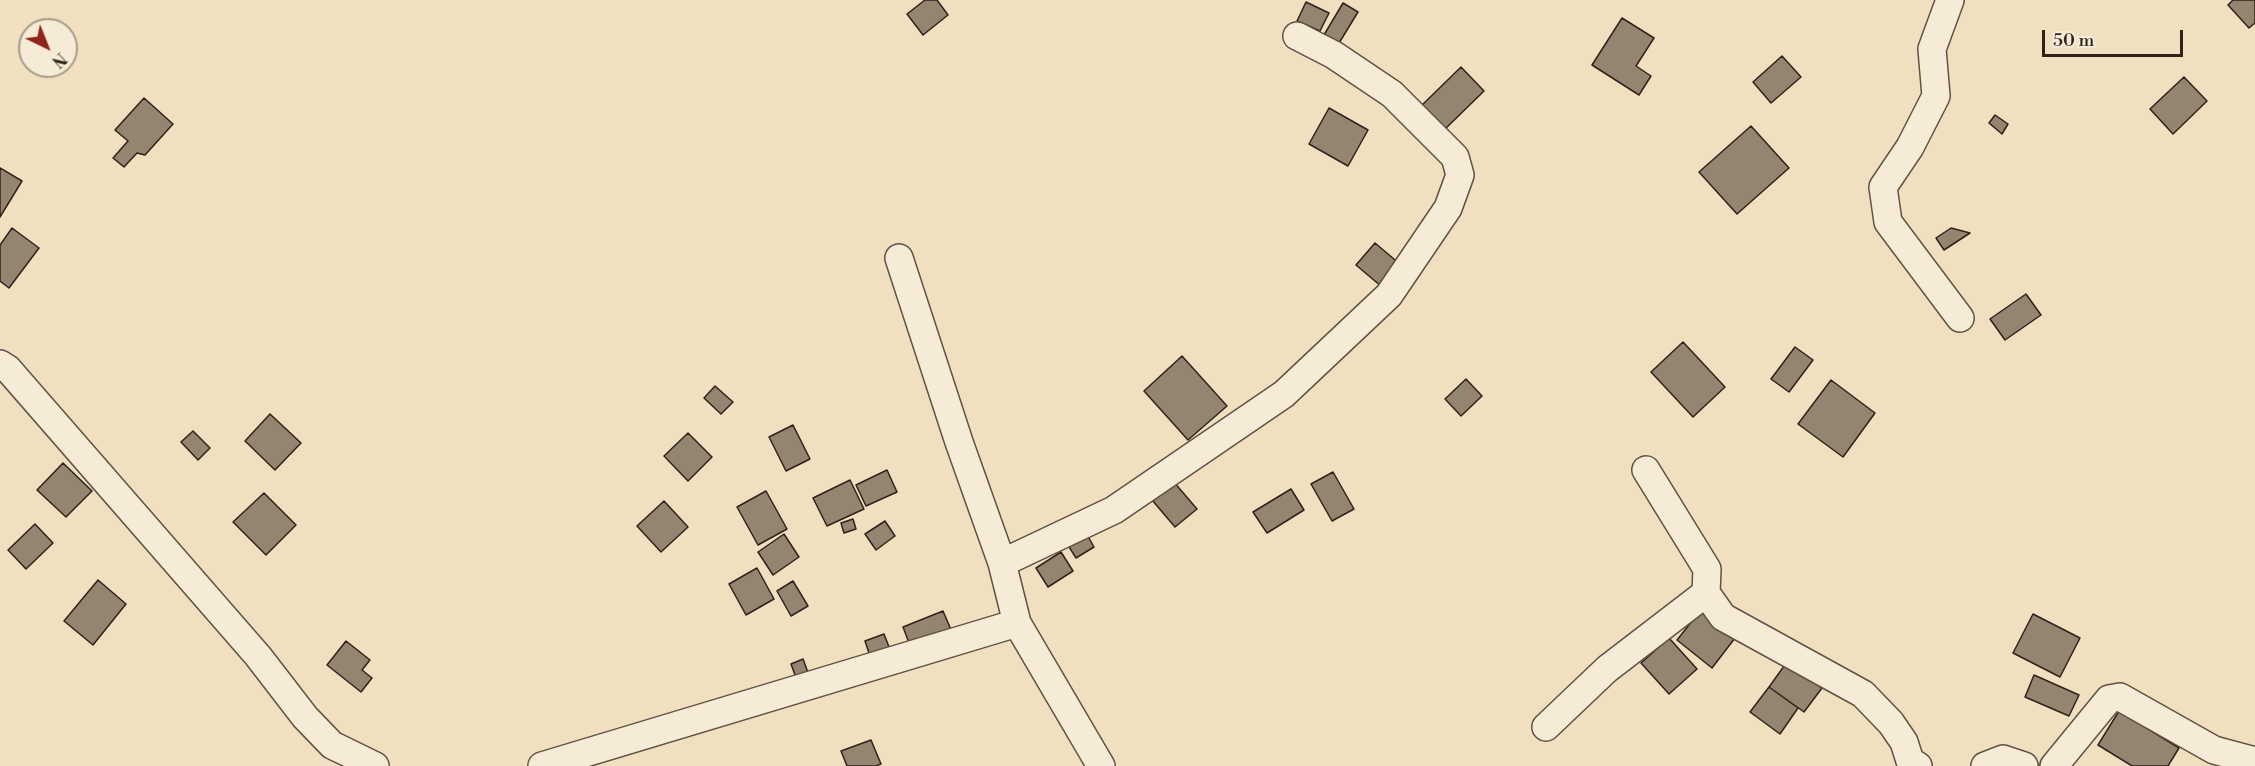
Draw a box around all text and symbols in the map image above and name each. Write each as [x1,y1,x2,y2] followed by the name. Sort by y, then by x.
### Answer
[18,18,78,78] north arrow
[2045,18,2186,56] scale bar
[2053,29,2094,52] text: 50 m
[47,48,70,71] text: N

